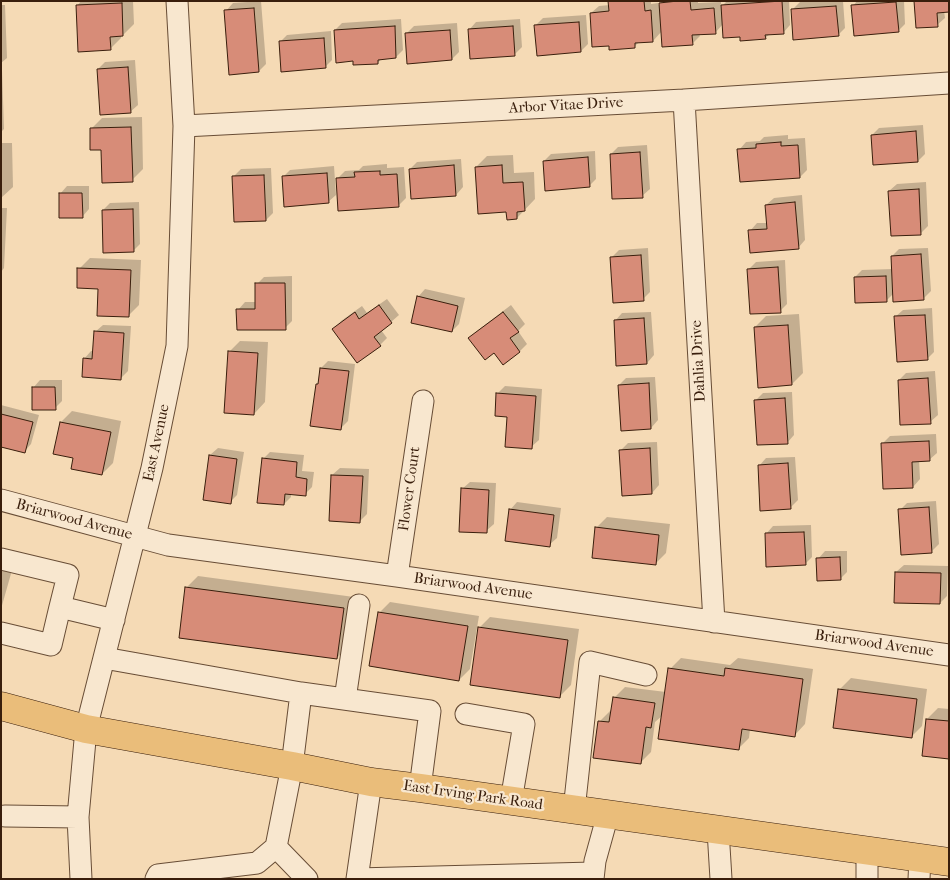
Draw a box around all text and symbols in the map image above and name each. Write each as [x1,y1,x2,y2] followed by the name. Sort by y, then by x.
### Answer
[508,94,624,118] street label: Arbor Vitae Drive
[688,319,710,403] street label: Dahlia Drive
[140,403,174,483] street label: East Avenue
[395,446,425,532] street label: Flower Court
[14,496,134,544] street label: Briarwood Avenue
[412,570,534,604] street label: Briarwood Avenue
[813,627,935,661] street label: Briarwood Avenue
[402,777,544,815] street label: East Irving Park Road

